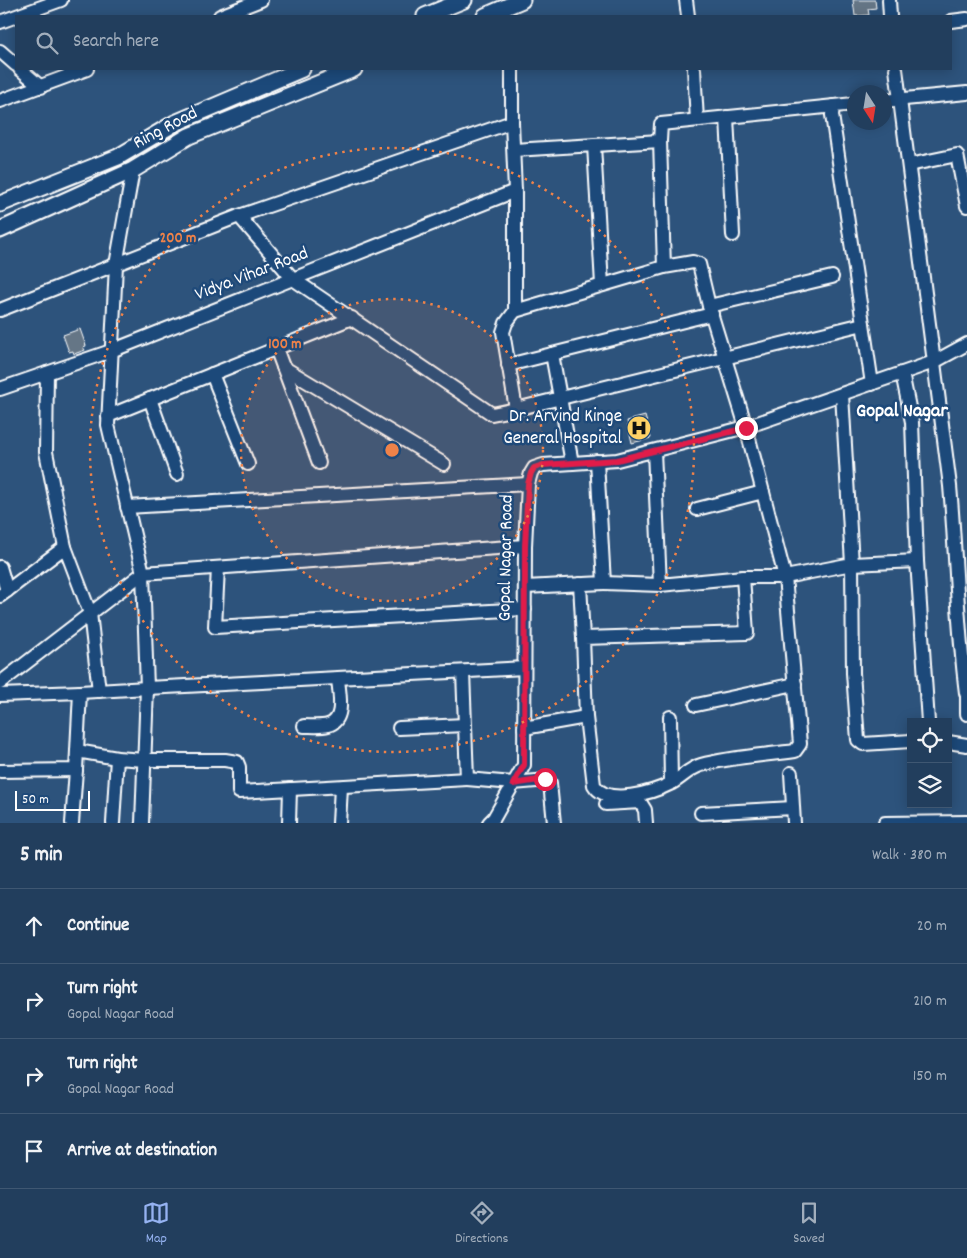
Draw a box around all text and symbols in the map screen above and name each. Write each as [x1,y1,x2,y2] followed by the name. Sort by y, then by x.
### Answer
[15,15,952,70] search box
[33,29,61,57] icon: search
[73,29,159,56] text: Search here
[847,85,892,130] north arrow
[129,101,203,157] street label: Ring Road
[160,228,196,250] text: 200 m
[191,241,313,309] street label: Vidya Vihar Road
[268,334,302,356] text: 100 m
[856,398,948,426] district label: Gopal Nagar
[503,404,622,453] place label: Dr. Arvind Kinge General Hospital
[626,415,652,441] hospital icon: Dr. Arvind Kinge General Hospital
[735,417,758,440] route end
[383,441,401,459] centre of rings
[492,494,522,622] street label: Gopal Nagar Road
[907,718,952,808] map controls
[907,718,952,763] button: locate
[907,763,952,808] button: layers
[534,768,557,791] route start
[15,788,90,811] scale bar
[22,790,49,810] text: 50 m
[20,841,63,871] text: 5 min
[872,844,947,867] text: Walk · 380 m
[20,912,48,940] icon: ahead
[67,913,129,940] text: Continue
[917,915,947,938] text: 20 m
[67,976,138,1003] text: Turn right
[20,987,48,1015] icon: right
[913,990,947,1013] text: 210 m
[67,1003,174,1026] text: Gopal Nagar Road
[67,1051,138,1078] text: Turn right
[20,1062,48,1090] icon: right
[913,1065,947,1088] text: 150 m
[67,1078,174,1101] text: Gopal Nagar Road
[20,1137,48,1165] icon: arrive
[67,1138,217,1165] text: Arrive at destination
[142,1199,170,1249] tab: Map
[455,1199,508,1249] tab: Directions
[793,1199,825,1249] tab: Saved

